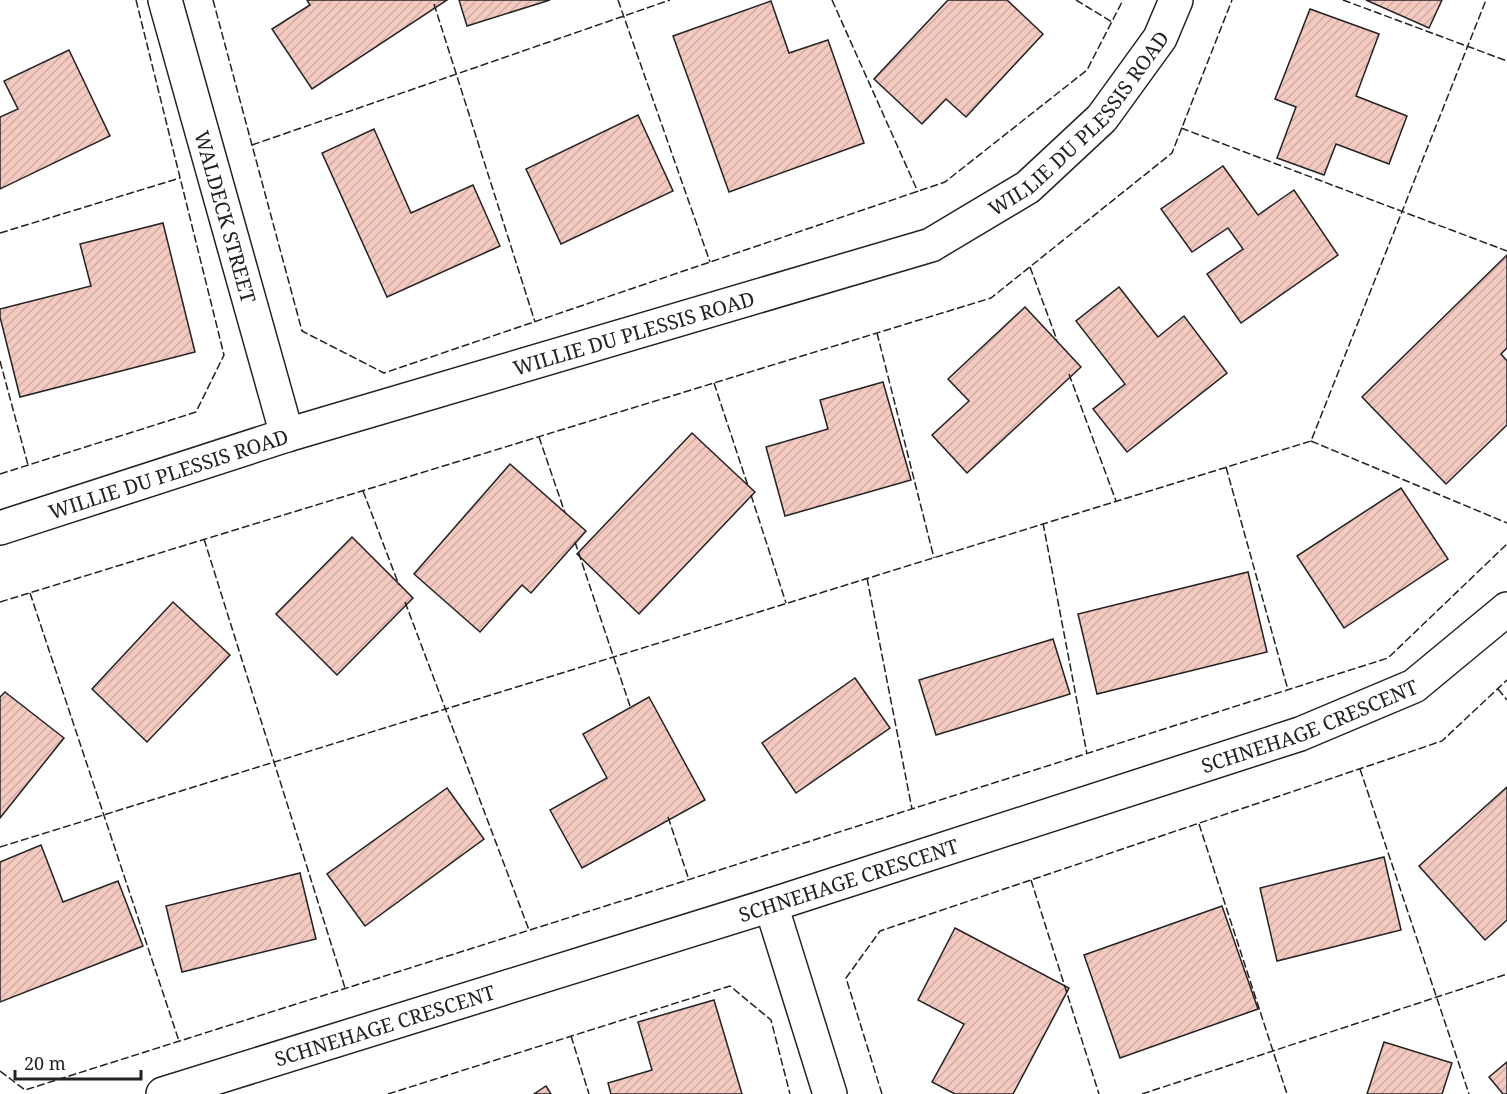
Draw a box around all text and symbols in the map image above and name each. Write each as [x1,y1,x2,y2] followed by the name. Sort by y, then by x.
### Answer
[983,25,1174,221] street label: WILLIE DU PLESSIS ROAD
[189,127,263,306] street label: WALDECK STREET
[510,284,757,381] street label: WILLIE DU PLESSIS ROAD
[45,422,292,525] street label: WILLIE DU PLESSIS ROAD
[1198,673,1421,779] street label: SCHNEHAGE CRESCENT
[735,832,962,928] street label: SCHNEHAGE CRESCENT
[271,978,498,1072] street label: SCHNEHAGE CRESCENT
[15,1043,141,1081] scale bar
[24,1051,66,1075] text: 20 m

